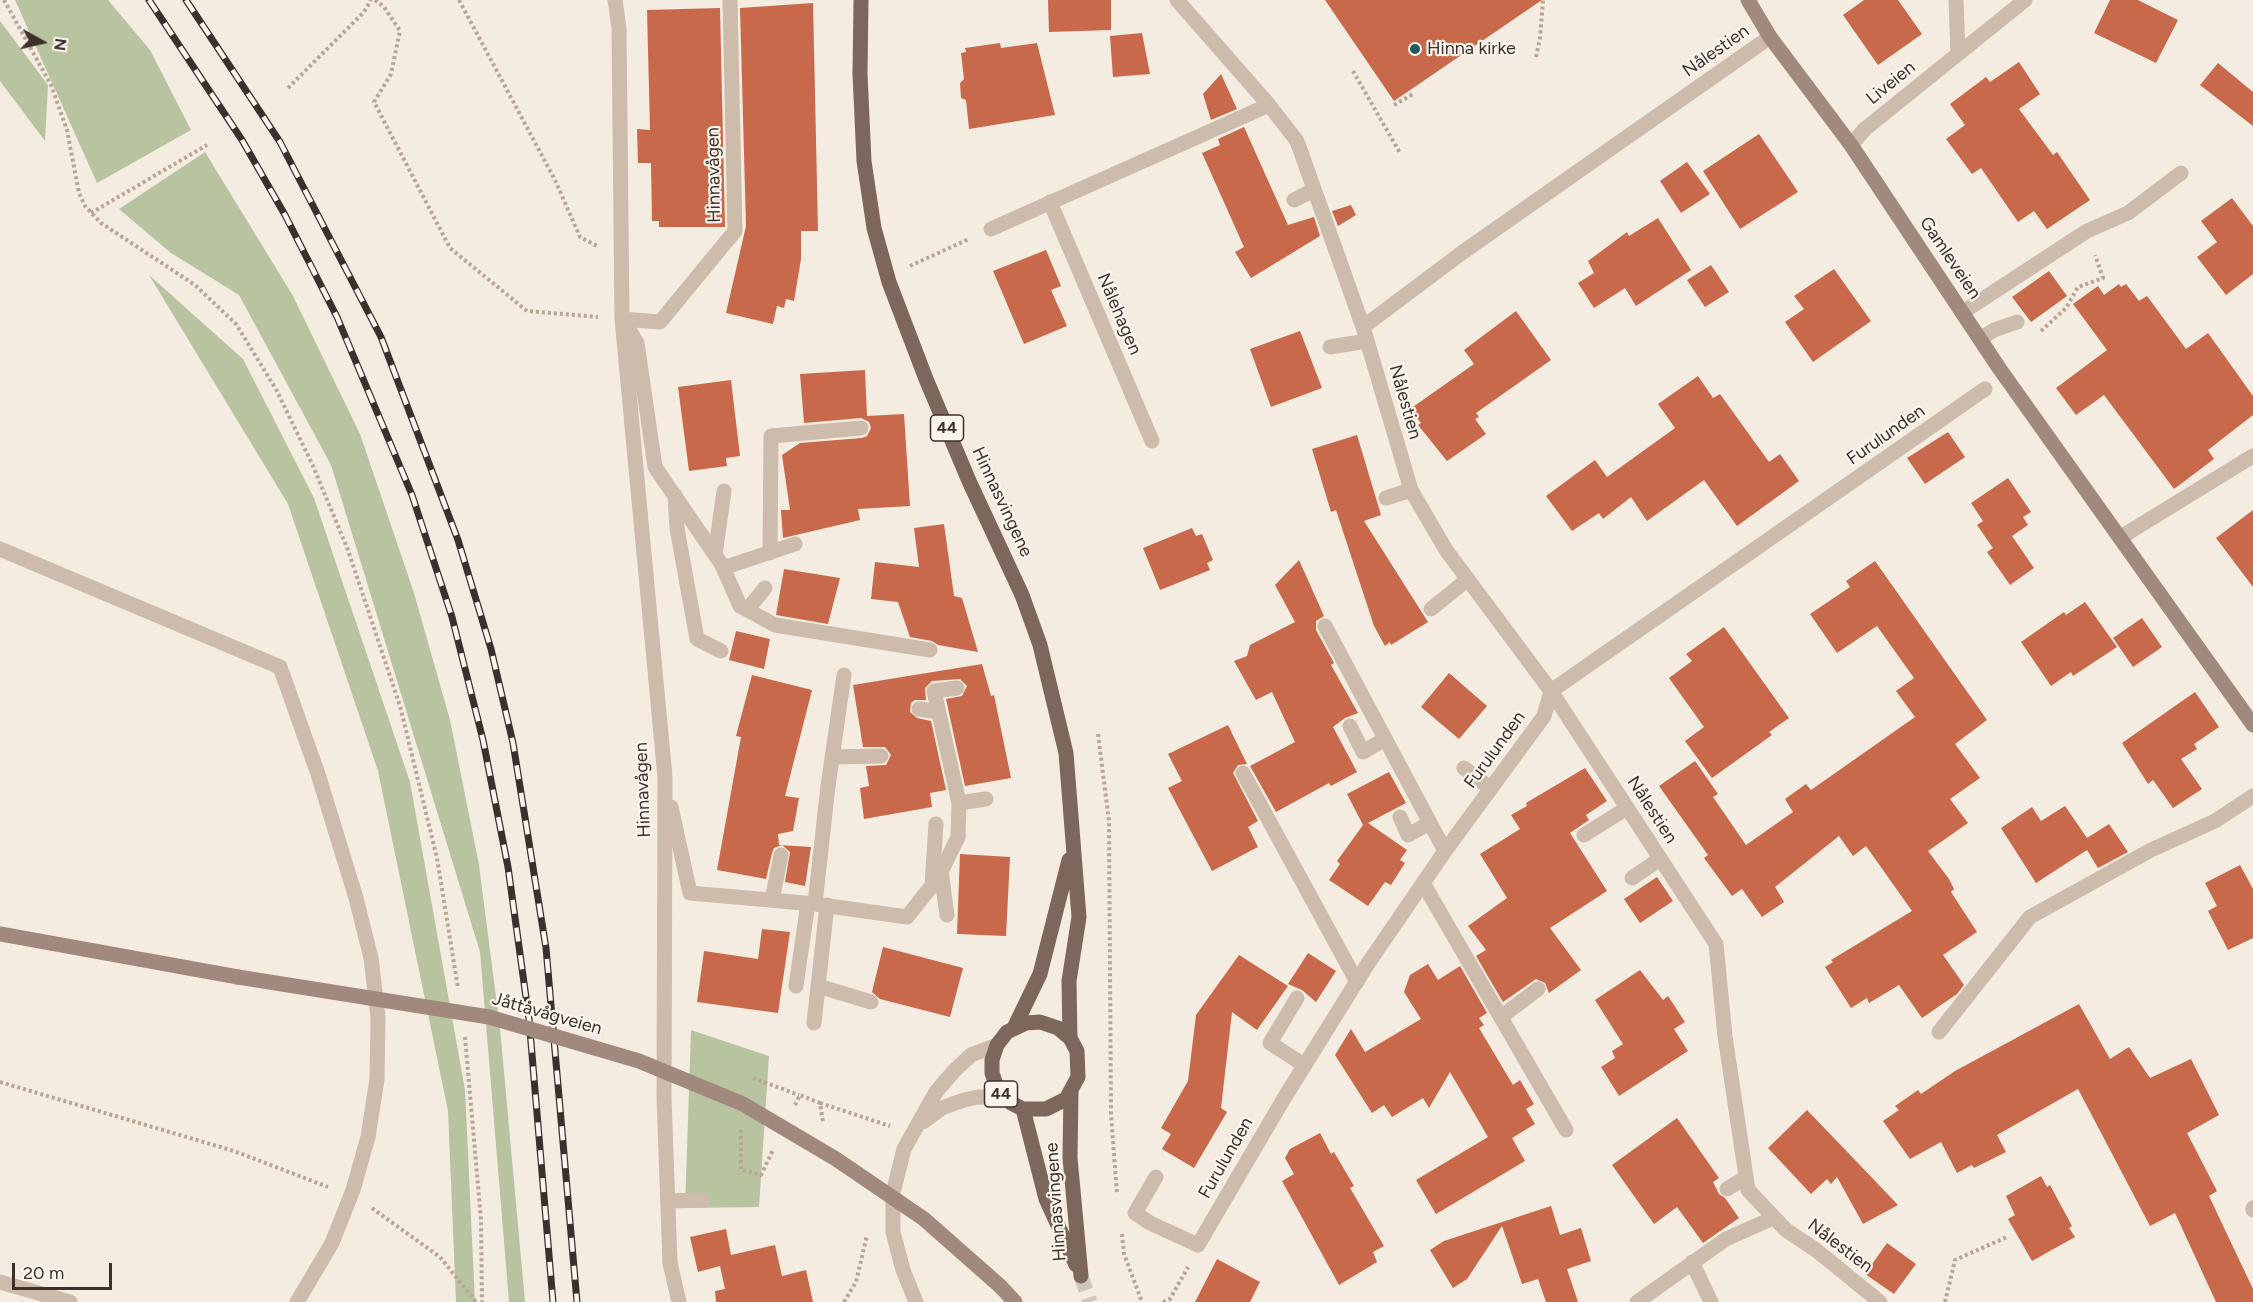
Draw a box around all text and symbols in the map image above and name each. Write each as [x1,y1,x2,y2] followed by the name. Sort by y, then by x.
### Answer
[12,12,72,72] north arrow
[1679,20,1753,82] street label: Nålestien
[50,37,71,52] text: N
[1427,38,1516,60] place label: Hinna kirke
[1408,42,1422,56] marker: Hinna kirke
[1862,57,1920,109] street label: Liveien
[702,127,726,223] street label: Hinnavågen
[1915,213,1985,303] street label: Gamleveien
[1092,270,1146,358] street label: Nålehagen
[1384,362,1426,442] street label: Nålestien
[1843,400,1929,470] street label: Furulunden
[930,415,964,441] road number: 44
[967,443,1037,561] street label: Hinnasvingene
[1460,707,1530,793] street label: Furulunden
[631,742,655,838] street label: Hinnavågen
[1622,772,1682,848] street label: Nålestien
[490,988,604,1040] street label: Jåttåvågveien
[984,1081,1018,1107] road number: 44
[1194,1114,1258,1202] street label: Furulunden
[1041,1142,1071,1262] street label: Hinnasvingene
[1803,1214,1877,1278] street label: Nålestien
[15,1251,116,1289] scale bar
[23,1262,64,1284] text: 20 m

